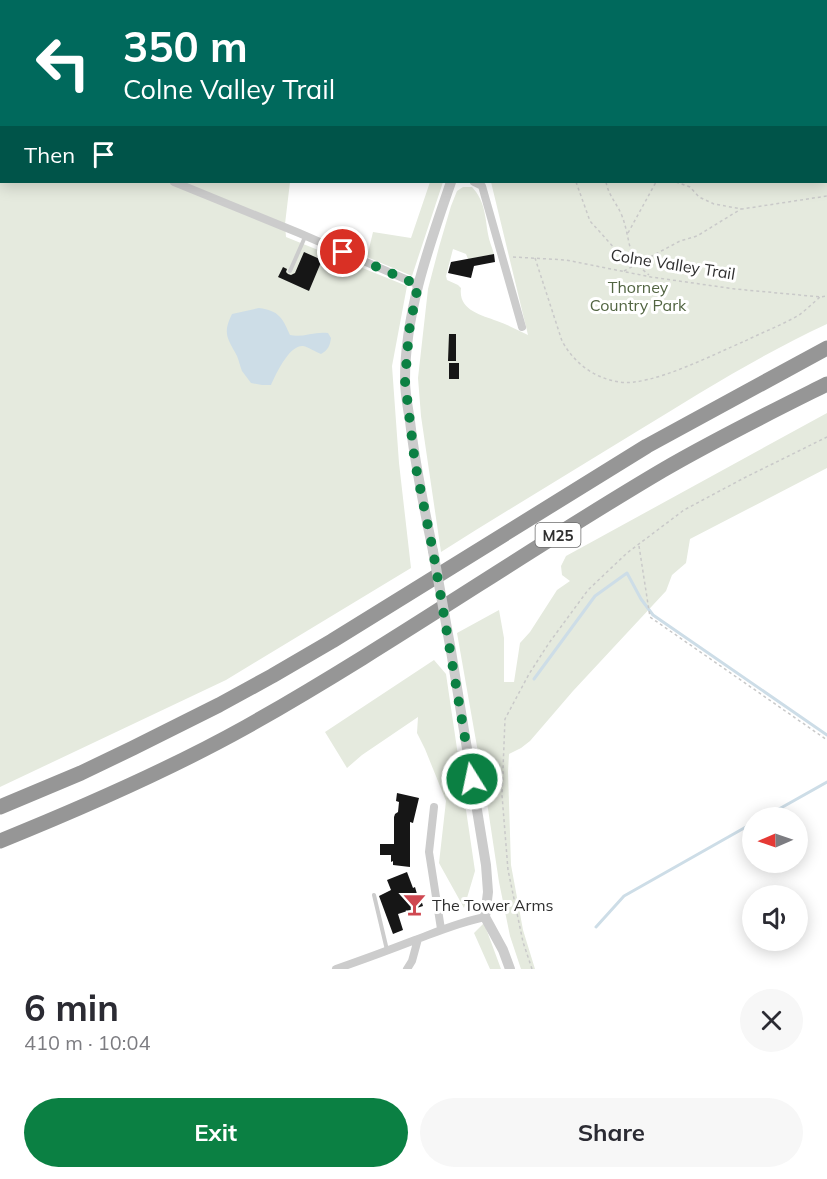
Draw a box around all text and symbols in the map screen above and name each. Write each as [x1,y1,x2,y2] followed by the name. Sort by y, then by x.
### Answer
[123,20,248,73] text: 350 m
[24,24,102,102] icon: left
[123,72,335,106] text: Colne Valley Trail
[87,138,120,171] icon: arrive
[24,141,75,169] text: Then
[317,226,368,277] pin
[326,235,359,268] icon: arrive
[609,244,737,284] street label: Colne Valley Trail
[590,277,687,315] park label: Thorney Country Park
[536,523,580,547] road number: M25
[440,747,504,811] position arrow
[742,807,808,873] north arrow
[742,807,808,951] map controls
[742,885,808,951] button: sound
[401,892,427,918] bar icon: The Tower Arms
[432,895,553,915] place label: The Tower Arms
[24,985,119,1030] text: 6 min
[740,989,803,1052] button: close
[24,1030,150,1055] text: 410 m · 10:04
[24,1098,408,1167] button: Exit
[420,1098,803,1167] button: Share

